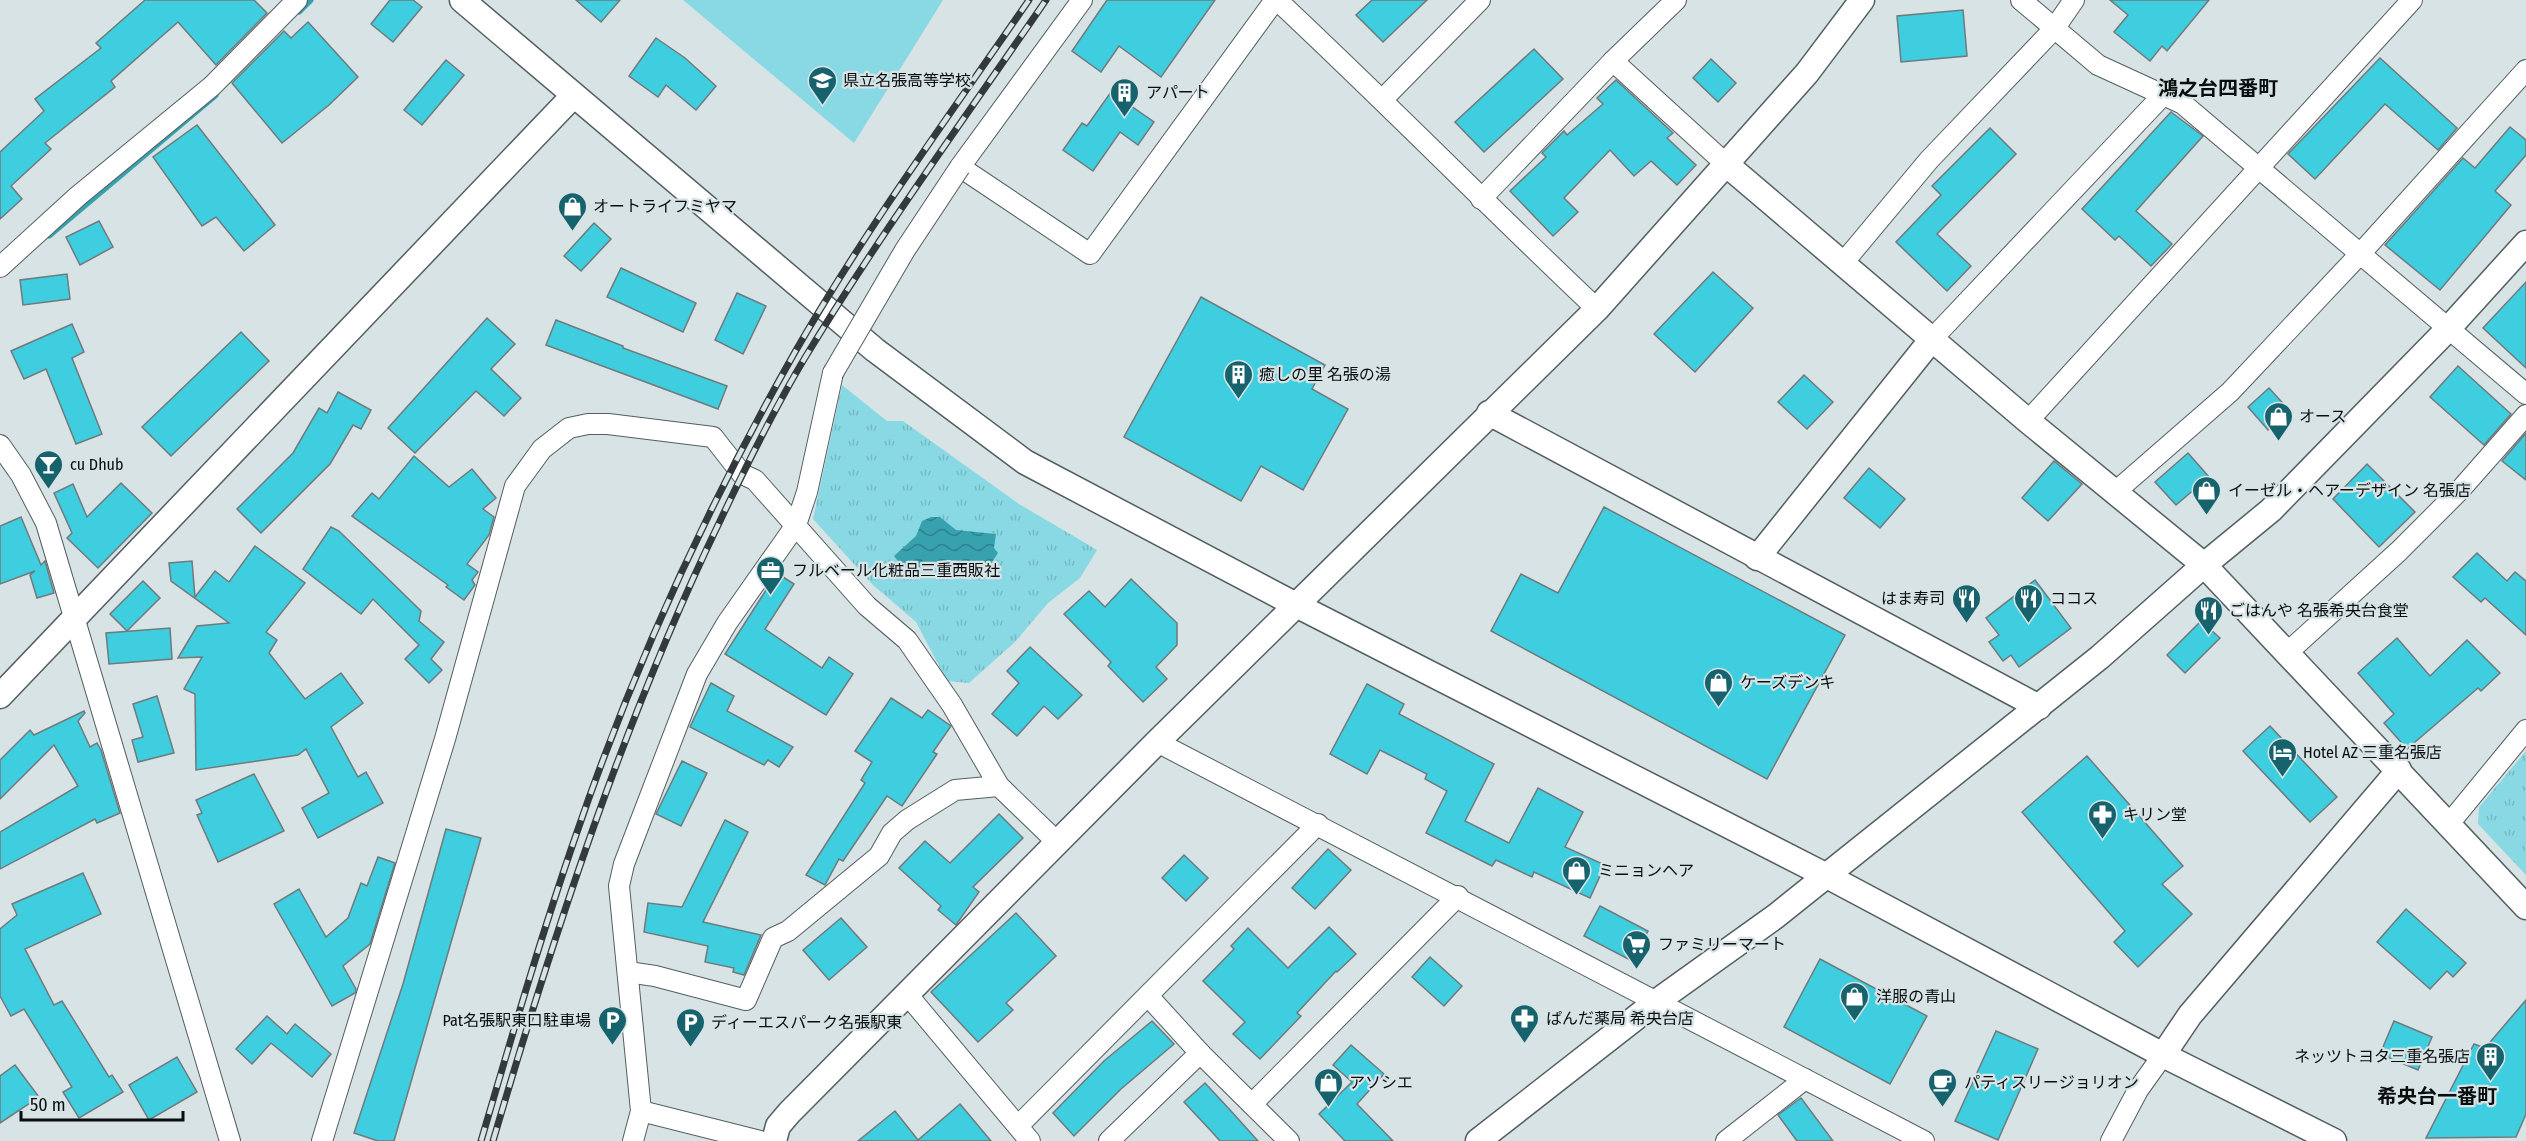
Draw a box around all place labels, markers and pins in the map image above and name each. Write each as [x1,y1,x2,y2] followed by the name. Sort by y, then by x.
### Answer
[806,64,838,106] school or university icon: 県立名張高等学校
[843,71,971,90] place label: 県立名張高等学校
[1109,76,1141,118] building icon: アパート
[1146,83,1210,102] place label: アパート
[556,190,588,232] shop icon: オートライフミヤマ
[593,197,737,216] place label: オートライフミヤマ
[1222,358,1254,400] building icon: 癒しの里 名張の湯
[1259,365,1391,384] place label: 癒しの里 名張の湯
[2262,400,2294,442] shop icon: オース
[2299,407,2346,426] place label: オース
[33,448,65,490] bar icon: cu Dhub
[70,455,123,474] place label: cu Dhub
[2191,474,2223,516] shop icon: イーゼル・ヘアーデザイン 名張店
[2228,481,2471,500] place label: イーゼル・ヘアーデザイン 名張店
[755,554,787,596] office icon: フルベール化粧品三重西販社
[792,561,1000,580] place label: フルベール化粧品三重西販社
[1950,582,1982,624] restaurant icon: はま寿司
[2013,582,2045,624] restaurant icon: ココス
[1881,589,1945,608] place label: はま寿司
[2050,589,2098,608] place label: ココス
[2192,594,2224,636] restaurant icon: ごはんや 名張希央台食堂
[2229,601,2409,620] place label: ごはんや 名張希央台食堂
[1703,666,1735,708] shop icon: ケーズデンキ
[1740,673,1835,692] place label: ケーズデンキ
[2266,736,2298,778] hotel icon: Hotel AZ 三重名張店
[2303,743,2442,762] place label: Hotel AZ 三重名張店
[2086,798,2118,840] pharmacy icon: キリン堂
[2123,805,2187,824] place label: キリン堂
[1561,854,1593,896] shop icon: ミニョンヘア
[1598,861,1694,880] place label: ミニョンヘア
[1621,928,1653,970] supermarket icon: ファミリーマート
[1658,935,1786,954] place label: ファミリーマート
[1839,980,1871,1022] shop icon: 洋服の青山
[1876,987,1956,1006] place label: 洋服の青山
[1509,1002,1541,1044] pharmacy icon: ぱんだ薬局 希央台店
[596,1004,628,1046] parking icon: Pat名張駅東口駐車場
[674,1006,706,1048] parking icon: ディーエスパーク名張駅東
[1546,1009,1694,1028] place label: ぱんだ薬局 希央台店
[442,1011,591,1030] place label: Pat名張駅東口駐車場
[711,1013,902,1032] place label: ディーエスパーク名張駅東
[2475,1040,2507,1082] building icon: ネッツトヨタ三重名張店
[2294,1047,2470,1066] place label: ネッツトヨタ三重名張店
[1312,1066,1344,1108] shop icon: アソシエ
[1927,1066,1959,1108] cafe icon: パティスリージョリオン
[1349,1073,1413,1092] place label: アソシエ
[1964,1073,2139,1092] place label: パティスリージョリオン

